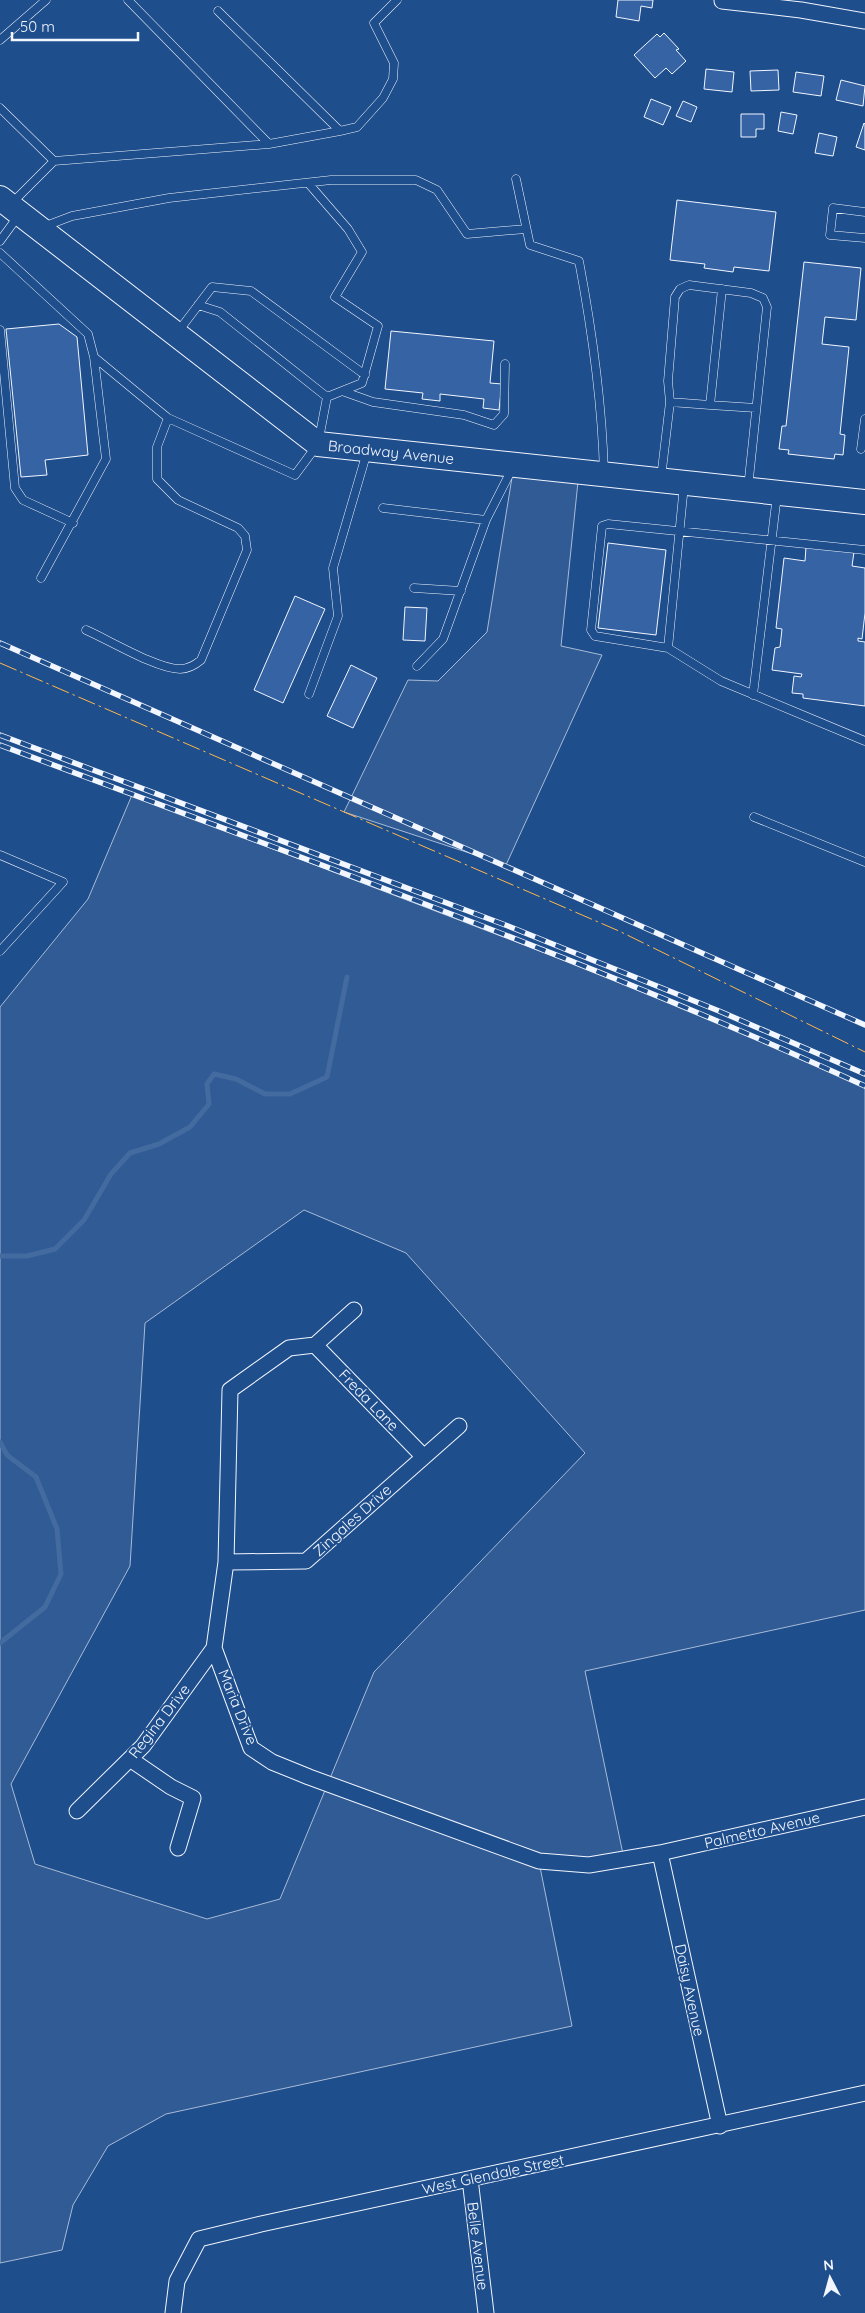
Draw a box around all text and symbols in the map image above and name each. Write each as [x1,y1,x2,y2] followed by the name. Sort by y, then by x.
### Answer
[12,10,139,42] scale bar
[20,17,55,36] text: 50 m
[327,436,455,468] street label: Broadway Avenue
[335,1365,403,1435] street label: Freda Lane
[309,1480,395,1560] street label: Zingales Drive
[214,1666,262,1748] street label: Maria Drive
[124,1680,194,1762] street label: Regina Drive
[702,1807,822,1853] street label: Palmetto Avenue
[671,1942,709,2038] street label: Daisy Avenue
[420,2150,566,2198] street label: West Glendale Street
[463,2201,493,2291] street label: Belle Avenue
[805,2253,855,2303] north arrow
[823,2256,835,2275] text: N

